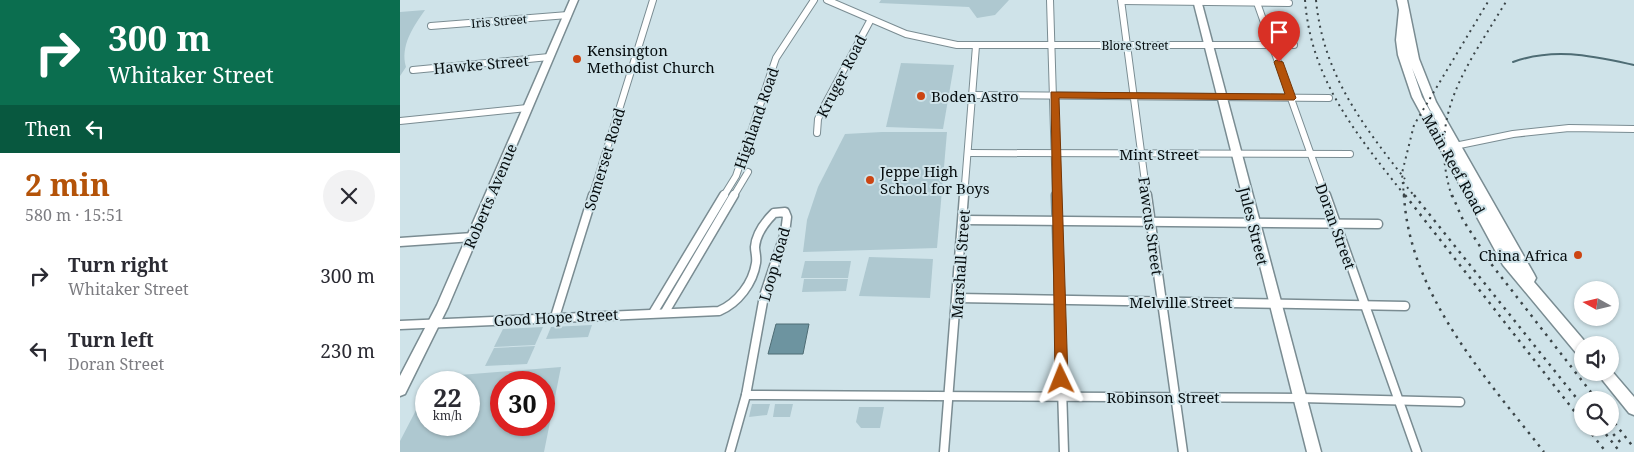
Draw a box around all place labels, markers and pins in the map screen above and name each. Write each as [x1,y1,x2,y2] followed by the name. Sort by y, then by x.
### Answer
[1258,11,1300,62] pin
[587,40,715,77] place label: Kensington Methodist Church
[571,53,583,65] marker: Kensington Methodist Church
[931,86,1019,106] place label: Boden Astro
[915,90,927,102] marker: Boden Astro
[879,161,990,198] place label: Jeppe High School for Boys
[864,174,876,186] marker: Jeppe High School for Boys
[1479,245,1568,265] place label: China Africa
[1572,249,1584,261] marker: China Africa

